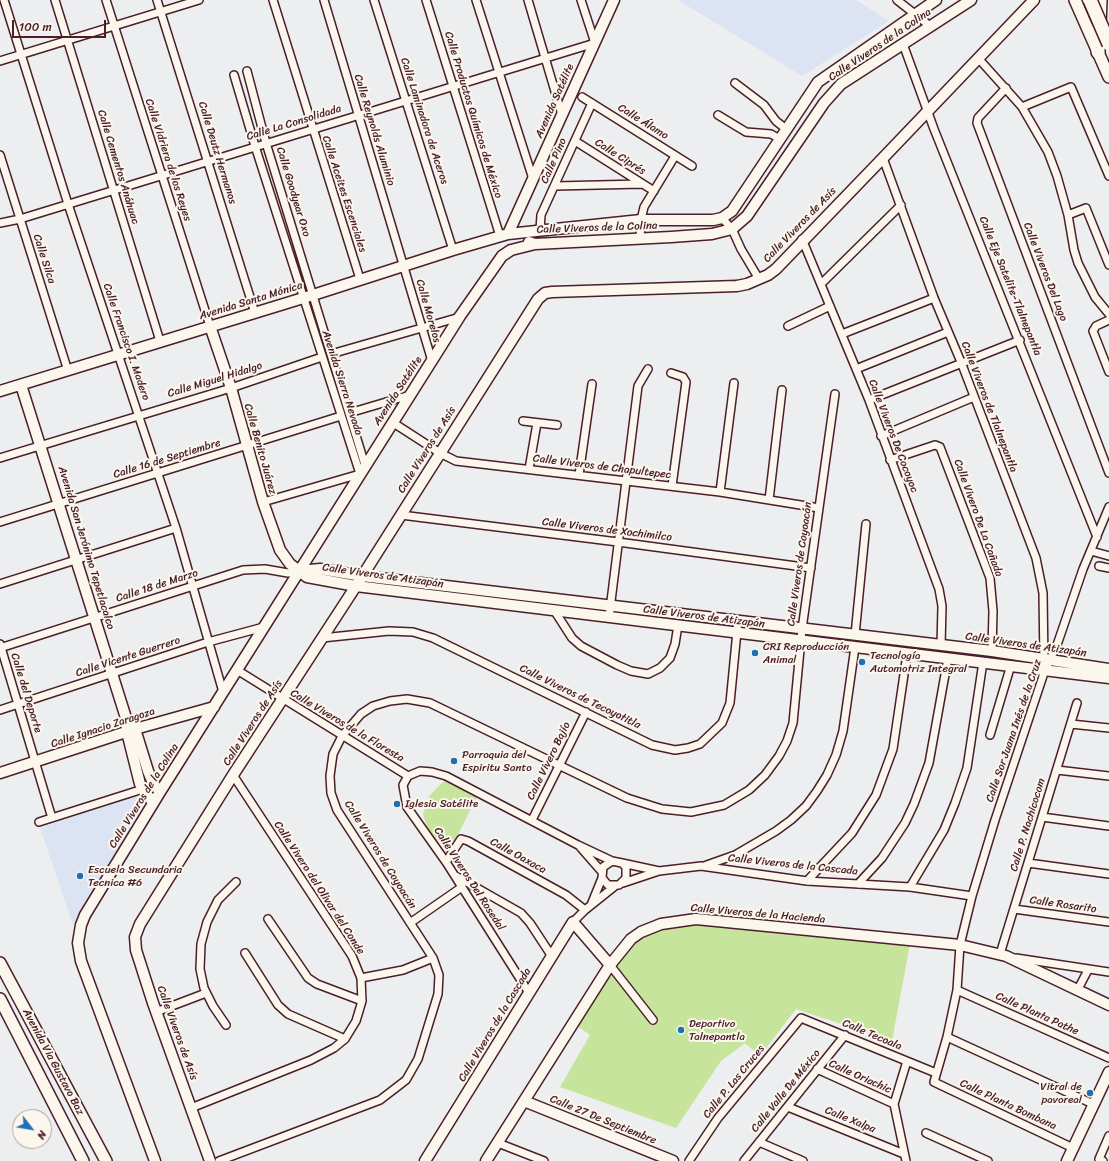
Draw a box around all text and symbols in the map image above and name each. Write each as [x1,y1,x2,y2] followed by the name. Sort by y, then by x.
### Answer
[826,6,934,84] street label: Calle Viveros de la Colina
[14,12,108,38] scale bar
[19,16,52,38] text: 100 m
[441,30,505,200] street label: Calle Productos Químicos de México
[397,56,451,186] street label: Calle Laminadora de Aceros
[533,62,577,140] street label: Avenida Satélite
[351,73,397,187] street label: Calle Reynolds Aluminio
[142,97,194,223] street label: Calle Vidriera de los Reyes
[195,100,239,206] street label: Calle Deutz Hermanos
[615,101,671,143] street label: Calle Álamo
[245,102,343,144] street label: Calle La Consolidada
[94,108,142,226] street label: Calle Cementos Anáhuac
[319,134,369,254] street label: Calle Aceites Escenciales
[538,136,570,186] street label: Calle Pino
[592,136,648,178] street label: Calle Ciprés
[273,145,313,239] street label: Calle Goodyear Oxo
[761,185,839,265] street label: Calle Viveros de Asís
[976,214,1044,358] street label: Calle Eje Satelite-Tlalnepantla
[536,219,658,237] street label: Calle Viveros de la Colina
[1020,221,1070,323] street label: Calle Viveros Del Lago
[30,233,58,285] street label: Calle Silca
[413,278,443,344] street label: Calle Morelos
[198,279,304,323] street label: Avenida Santa Mónica
[100,282,152,402] street label: Calle Francisco I. Madero
[319,329,365,437] street label: Avenida Sierra Nevada
[958,340,1020,474] street label: Calle Viveros de Tlalnepantla
[371,354,425,428] street label: Avenida Satélite
[166,359,264,401] street label: Calle Miguel Hidalgo
[865,378,921,494] street label: Calle Viveros De Cocoyoc
[241,402,279,496] street label: Calle Benito Juárez
[395,404,459,496] street label: Calle Viveros de Asís
[112,436,222,482] street label: Calle 16 de Septiembre
[532,452,672,482] street label: Calle Viveros de Chapultepec
[951,457,1005,579] street label: Calle Vivero De La Cañada
[55,465,117,631] street label: Avenida San Jerónimo Tepetlacalco
[785,501,815,627] street label: Calle Viveros de Coyoacán
[541,515,673,545] street label: Calle Viveros de Xochimilco
[322,561,444,591] street label: Calle Viveros de Atizapán
[114,567,200,605] street label: Calle 18 de Marzo
[643,603,765,631] street label: Calle Viveros de Atizapán
[965,630,1087,660] street label: Calle Viveros de Atizapán
[74,634,182,680] street label: Calle Vicente Guerrero
[763,640,849,666] place label: CRI Reproducción Animal
[750,648,760,658] marker: CRI Reproducción Animal
[870,649,967,675] place label: Tecnología Automotriz Integral
[8,652,44,734] street label: Calle del Deporte
[857,657,867,667] marker: Tecnología Automotriz Integral
[983,658,1045,804] street label: Calle Sor Juana Inés de la Cruz
[517,662,643,732] street label: Calle Viveros de Tecoyotitla
[220,678,286,768] street label: Calle Viveros de Asís
[288,687,406,765] street label: Calle Viveros de la Floresta
[49,705,157,751] street label: Calle Ignacio Zaragoza
[524,720,574,802] street label: Calle Vivero Bajío
[106,741,182,851] street label: Calle Viveros de la Colina
[462,748,532,774] place label: Parroquia del Espiritu Santo
[449,756,459,766] marker: Parroquia del Espiritu Santo
[1008,777,1048,873] street label: Calle P. Nachicocom
[405,797,478,811] place label: Iglesia Satélite
[341,798,419,912] street label: Calle Viveros de Coyoacán
[392,799,402,809] marker: Iglesia Satélite
[271,819,367,957] street label: Calle Vivero del Olivar del Conde
[431,825,507,933] street label: Calle Viveros Del Rosedal
[488,835,548,877] street label: Calle Oaxaca
[727,852,859,878] street label: Calle Viveros de la Cascada
[88,863,182,889] place label: Escuela Secundaria Tecnica #6
[75,871,85,881] marker: Escuela Secundaria Tecnica #6
[1029,894,1097,916] street label: Calle Rosarito
[690,902,826,926] street label: Calle Viveros de la Hacienda
[456,966,534,1084] street label: Calle Viveros de la Cascada
[154,984,200,1082] street label: Calle Viveros de Asís
[993,990,1081,1038] street label: Calle Planta Pathe
[19,1007,87,1117] street label: Avenida Via Gustavo Baz
[689,1017,745,1043] place label: Deportivo Talnepantla
[840,1017,904,1053] street label: Calle Tecoala
[676,1025,686,1035] marker: Deportivo Talnepantla
[700,1043,768,1121] street label: Calle P. Las Cruces
[749,1047,823,1135] street label: Calle Valle De México
[827,1057,893,1097] street label: Calle Oriachic
[958,1077,1058,1133] street label: Calle Planta Bombana
[1040,1080,1082,1106] place label: Vitral de pavoreal
[1085,1088,1095,1098] marker: Vitral de pavoreal
[548,1093,658,1147] street label: Calle 27 De Septiembre
[823,1104,877,1136] street label: Calle Xalpa
[12,1109,52,1149] north arrow
[32,1127,52,1143] text: N

